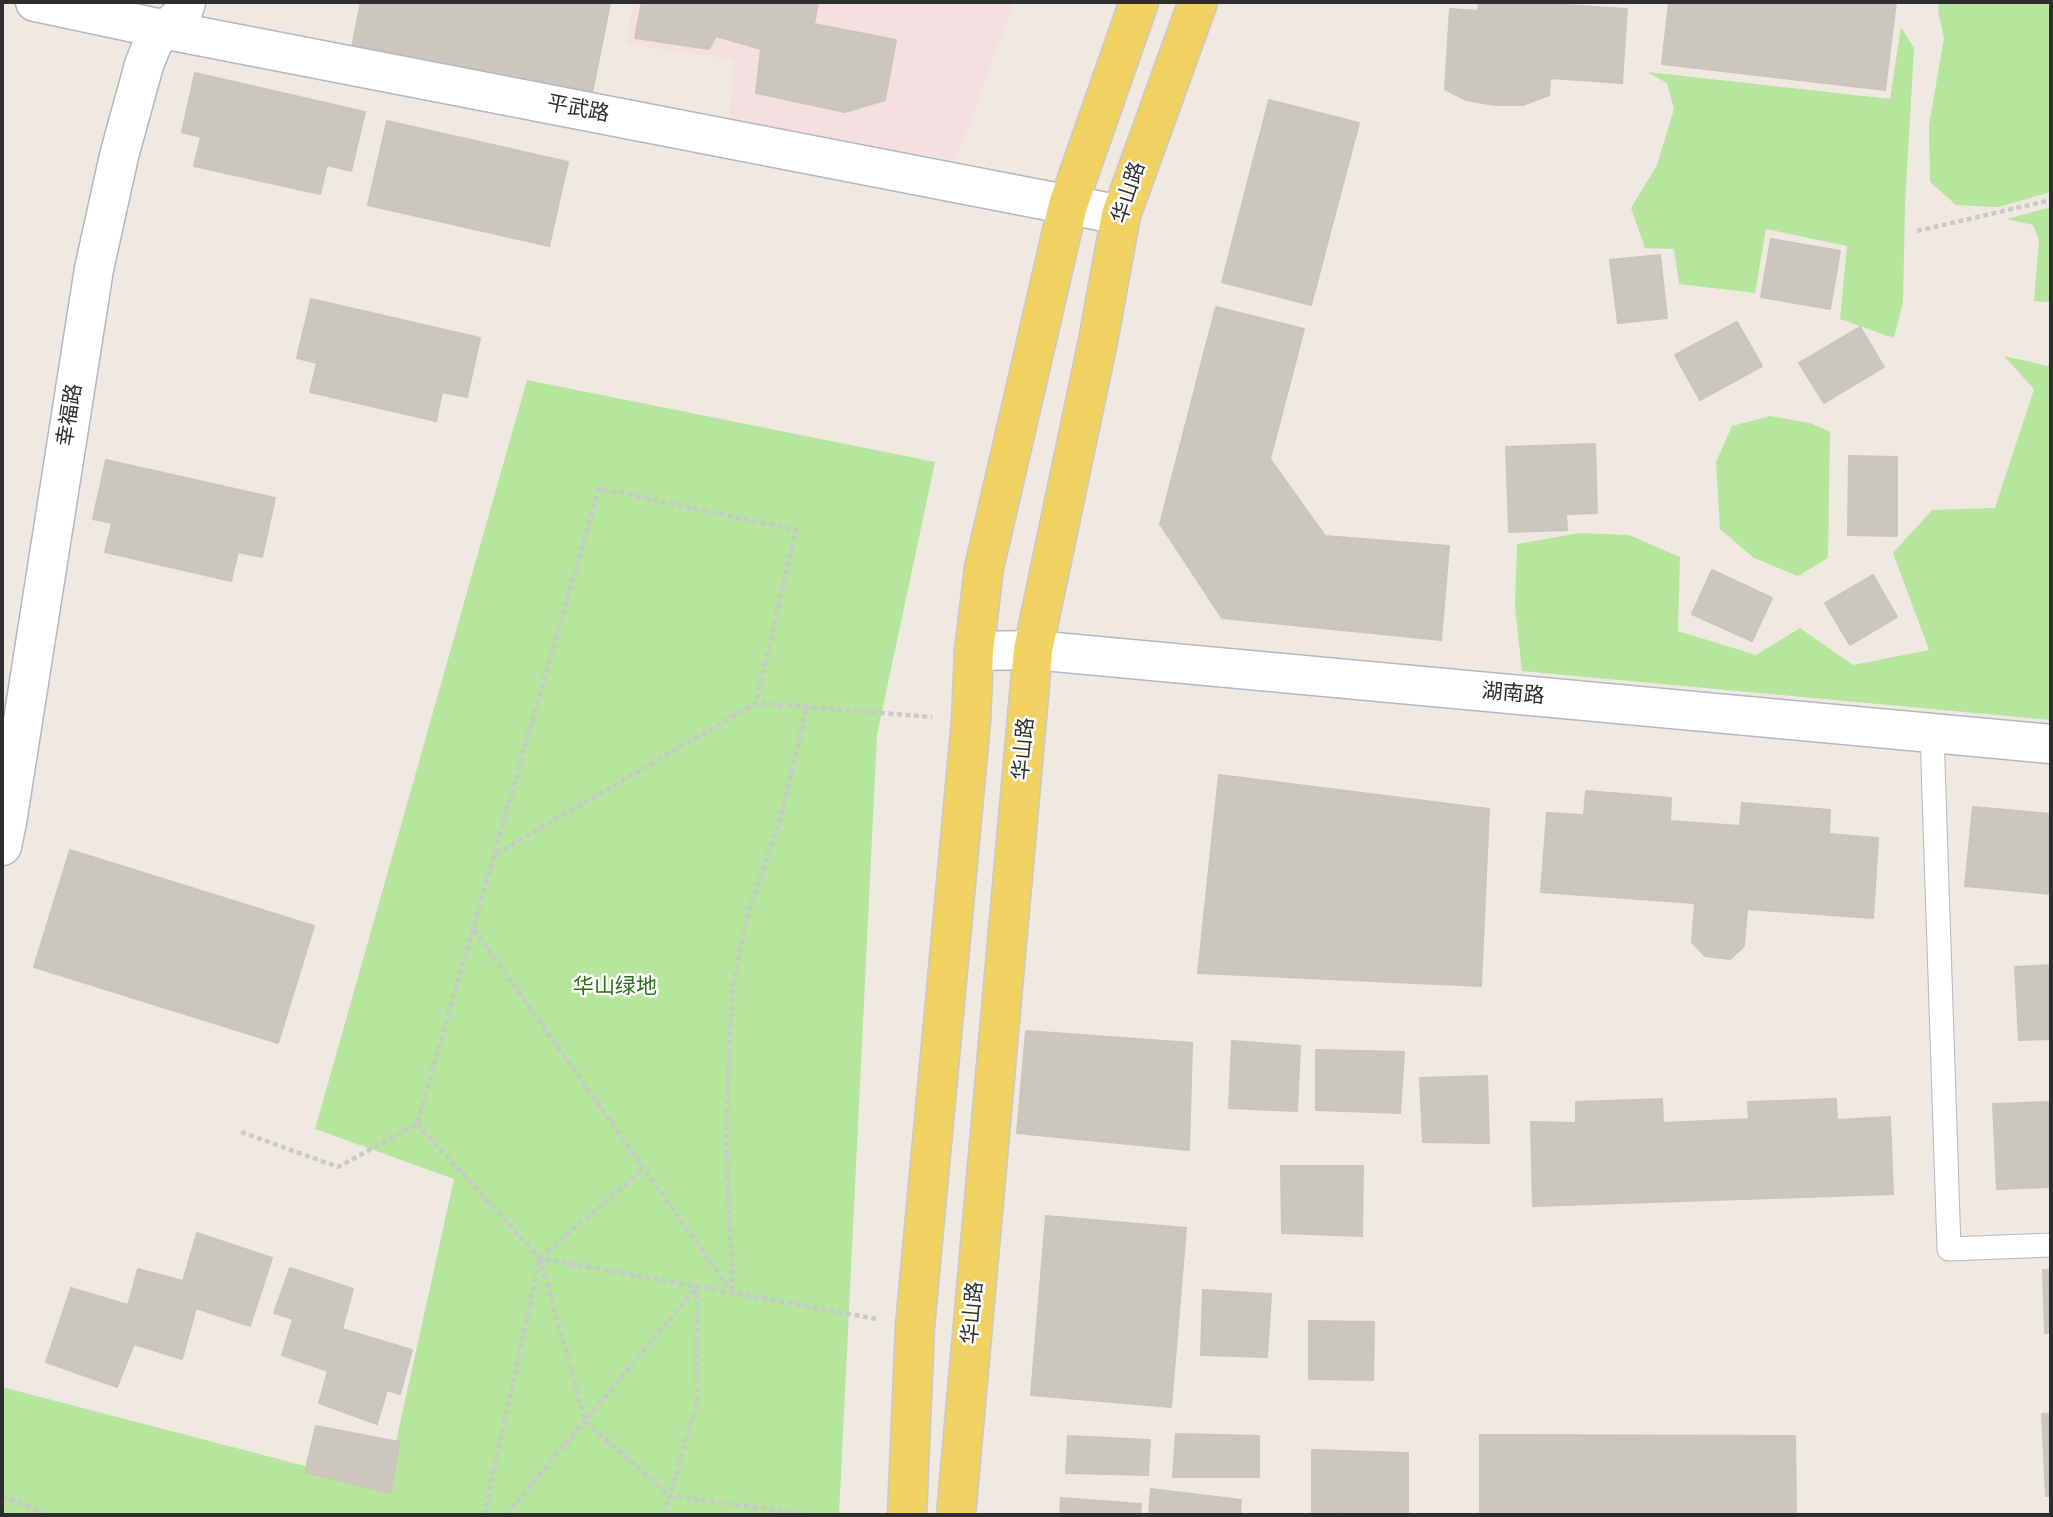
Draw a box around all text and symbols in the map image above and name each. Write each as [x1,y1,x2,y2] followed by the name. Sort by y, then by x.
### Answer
[545,92,611,128] street label: 平武路
[1108,159,1152,227] street label: 华山路
[54,382,88,448] street label: 幸福路
[1481,680,1545,710] street label: 湖南路
[1010,717,1040,781] street label: 华山路
[573,975,657,1001] park label: 华山绿地
[959,1281,989,1345] street label: 华山路

